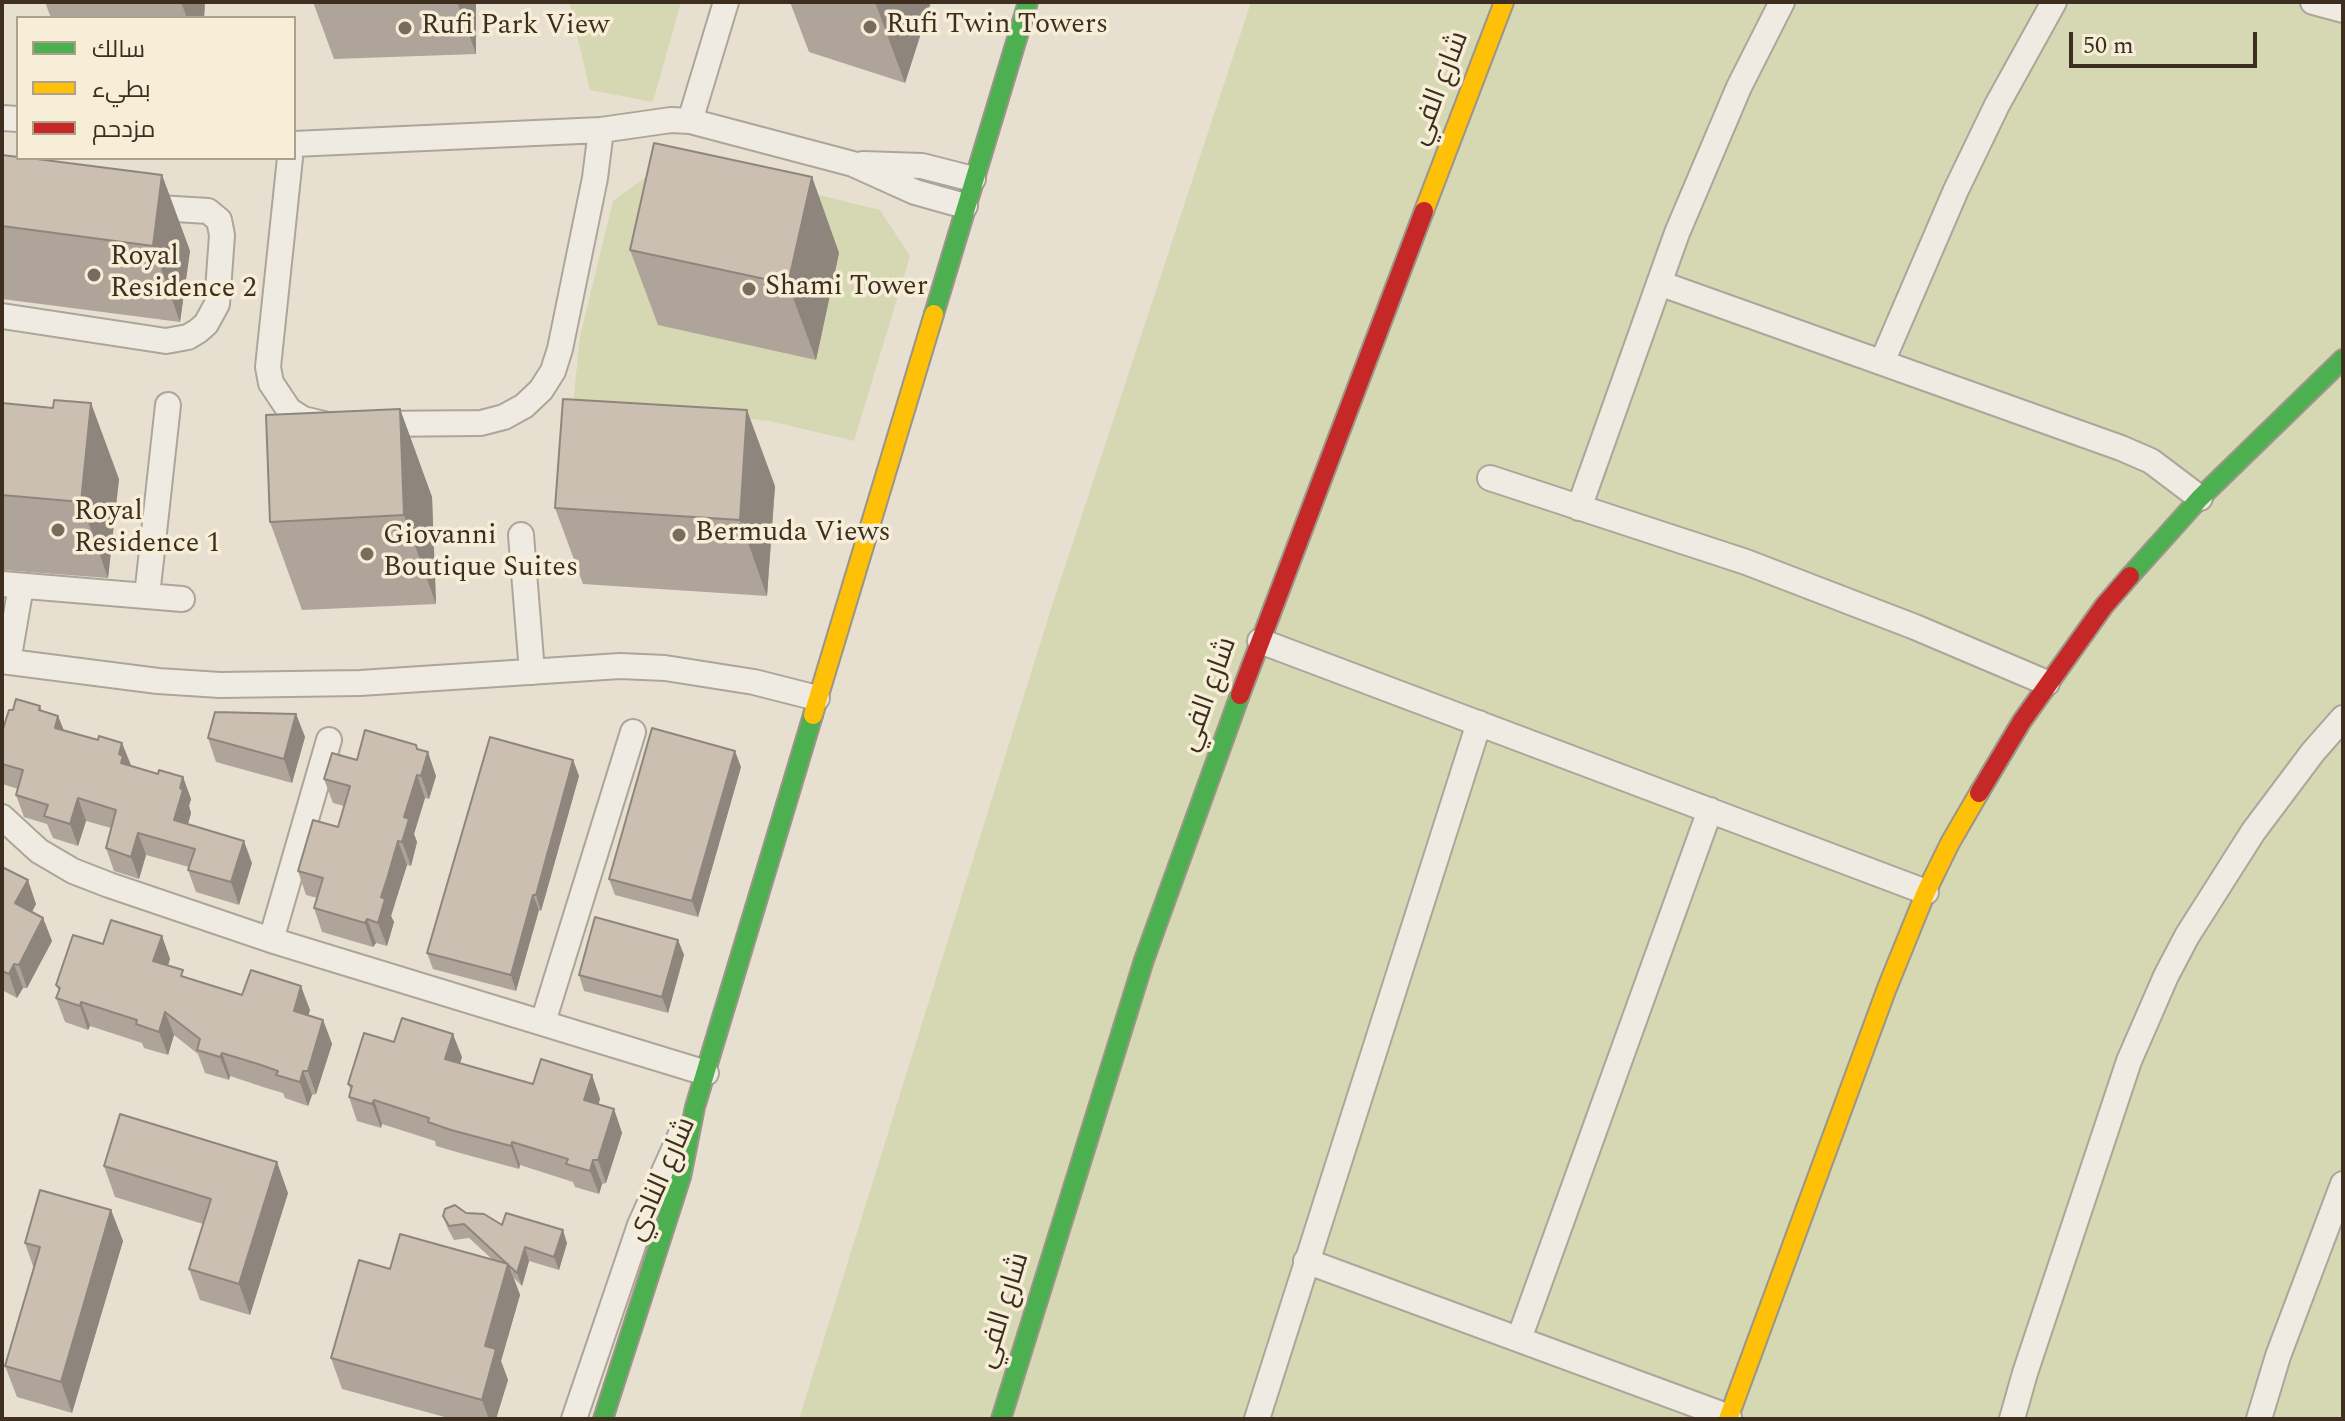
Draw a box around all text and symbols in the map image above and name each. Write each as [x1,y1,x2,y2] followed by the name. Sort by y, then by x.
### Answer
[886,10,1108,44] place label: Rufi Twin Towers
[421,11,609,45] place label: Rufi Park View
[16,16,296,160] legend
[2073,16,2261,66] scale bar
[861,18,879,36] marker: Rufi Twin Towers
[396,19,414,37] marker: Rufi Park View
[1404,27,1478,151] street label: شارع الفي
[2083,28,2134,64] text: 50 m
[92,32,145,68] text: سالك
[92,72,151,108] text: بطيء
[92,112,155,148] text: مزدحم
[110,242,256,308] place label: Royal Residence 2
[85,266,103,284] marker: Royal Residence 2
[765,272,928,306] place label: Shami Tower
[740,280,758,298] marker: Shami Tower
[74,497,220,563] place label: Royal Residence 1
[695,518,891,552] place label: Bermuda Views
[49,521,67,539] marker: Royal Residence 1
[383,521,578,587] place label: Giovanni Boutique Suites
[670,526,688,544] marker: Bermuda Views
[358,545,376,563] marker: Giovanni Boutique Suites
[1174,633,1246,757] street label: شارع الفي
[621,1113,705,1247] street label: شارع النادي
[972,1249,1038,1373] street label: شارع الفي

